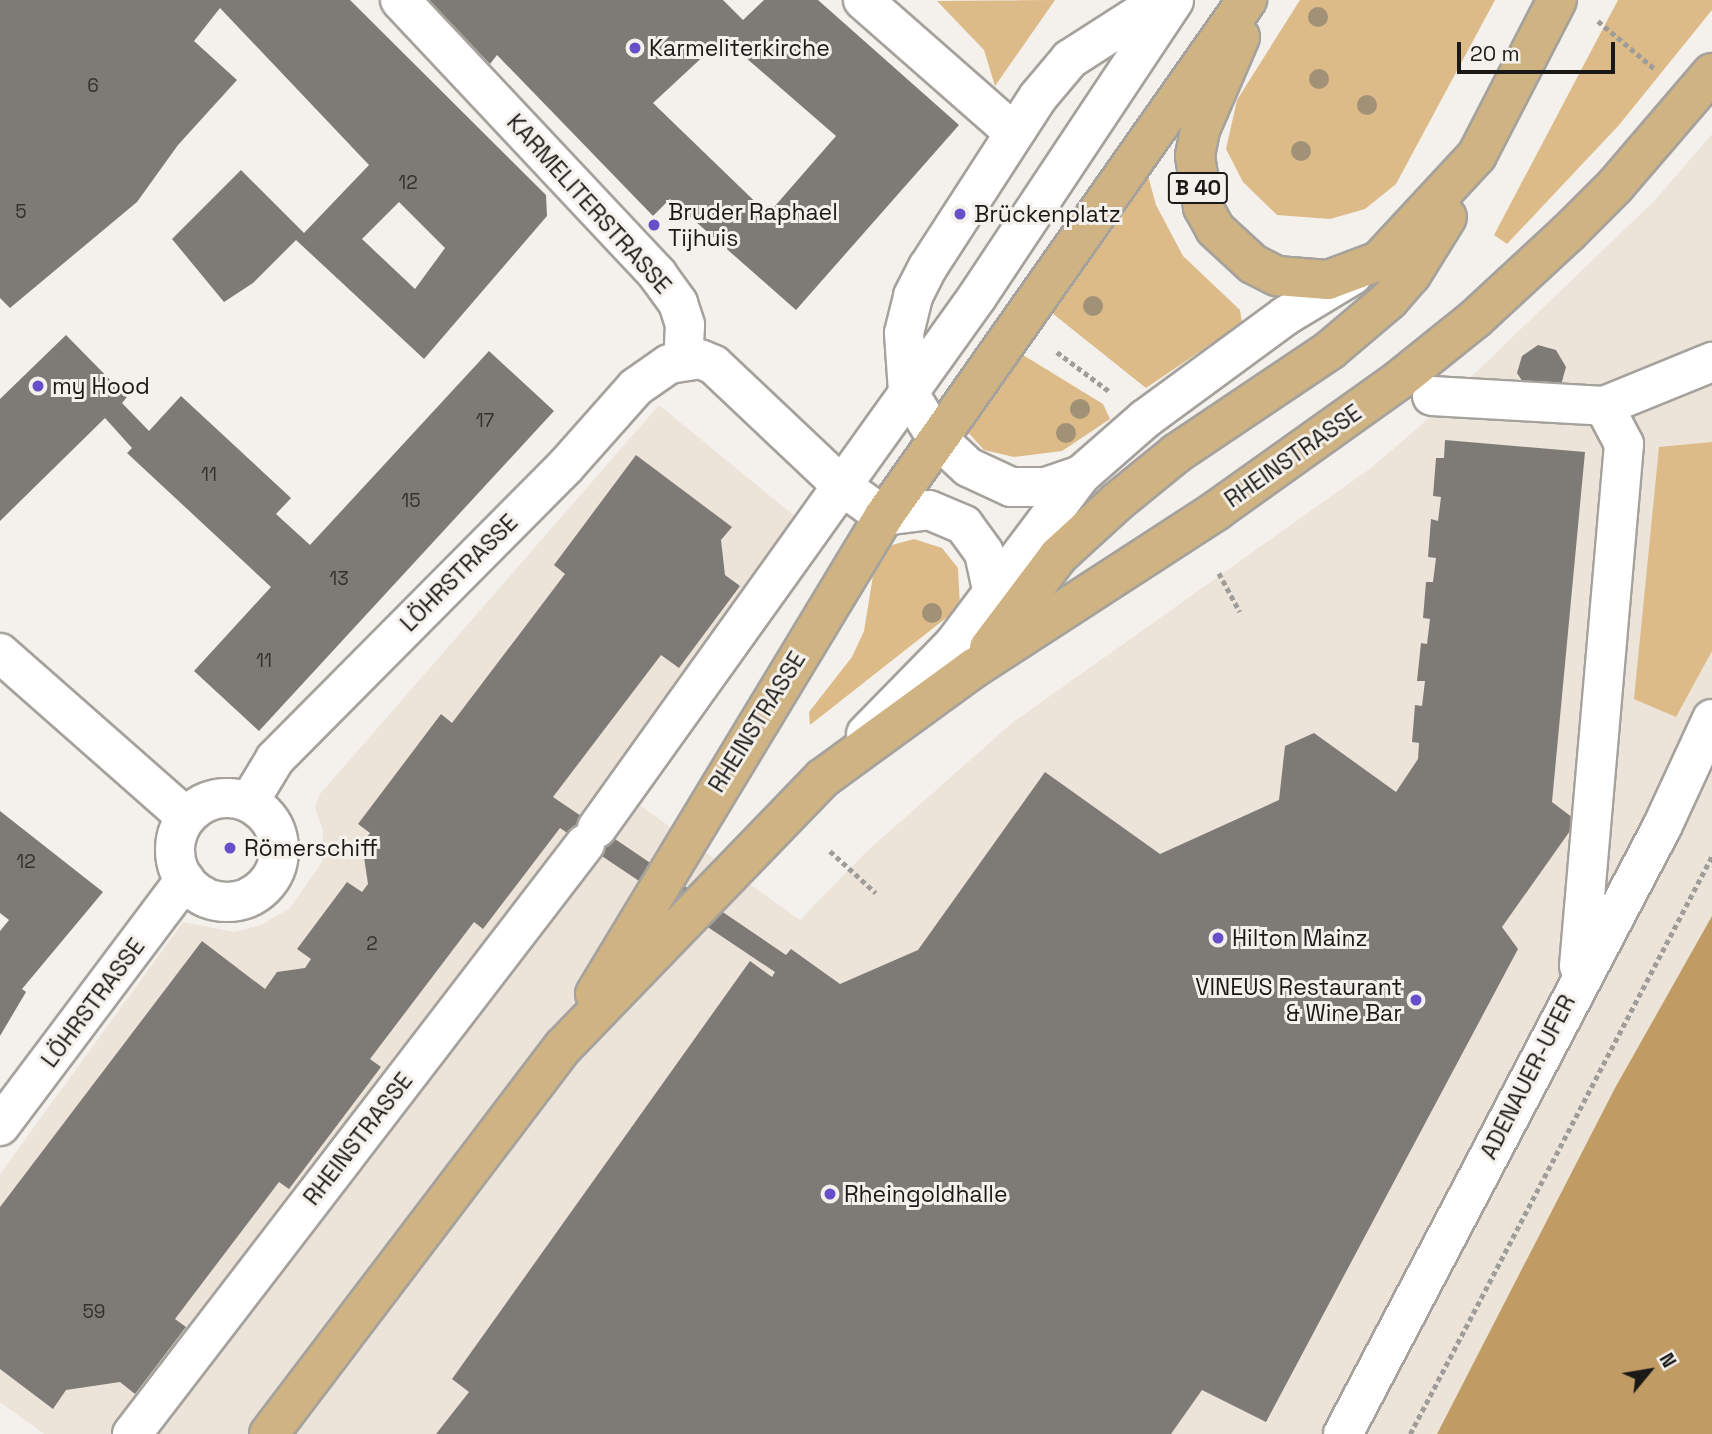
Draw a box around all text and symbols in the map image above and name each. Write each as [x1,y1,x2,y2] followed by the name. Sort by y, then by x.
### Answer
[1460,28,1618,72] scale bar
[649,34,830,62] place label: Karmeliterkirche
[627,40,643,56] marker: Karmeliterkirche
[1470,40,1520,67] text: 20 m
[87,75,99,97] house number: 6
[501,109,677,299] street label: KARMELITERSTRASSE
[1166,170,1230,206] road number: B 40
[398,172,418,194] house number: 12
[668,198,838,252] place label: Bruder Raphael Tijhuis
[974,200,1121,228] place label: Brückenplatz
[15,201,27,223] house number: 5
[952,206,968,222] marker: Brückenplatz
[646,217,662,233] marker: Bruder Raphael Tijhuis
[52,372,150,400] place label: my Hood
[30,378,46,394] marker: my Hood
[1219,399,1367,513] street label: RHEINSTRASSE
[476,410,494,432] house number: 17
[201,464,217,486] house number: 11
[401,490,421,512] house number: 15
[395,509,523,637] street label: LÖHRSTRASSE
[329,568,349,590] house number: 13
[703,647,811,797] street label: RHEINSTRASSE
[256,650,272,672] house number: 11
[244,834,378,862] place label: Römerschiff
[222,840,238,856] marker: Römerschiff
[16,851,36,873] house number: 12
[1232,924,1368,952] place label: Hilton Mainz
[1210,930,1226,946] marker: Hilton Mainz
[36,933,150,1073] street label: LÖHRSTRASSE
[366,933,378,955] house number: 2
[1195,973,1402,1027] place label: VINEUS Restaurant & Wine Bar
[1475,990,1581,1164] street label: ADENAUER-UFER
[1408,992,1424,1008] marker: VINEUS Restaurant & Wine Bar
[298,1067,418,1211] street label: RHEINSTRASSE
[844,1180,1008,1208] place label: Rheingoldhalle
[822,1186,838,1202] marker: Rheingoldhalle
[82,1301,106,1323] house number: 59
[1614,1336,1684,1406] north arrow
[1654,1348,1682,1372] text: N

